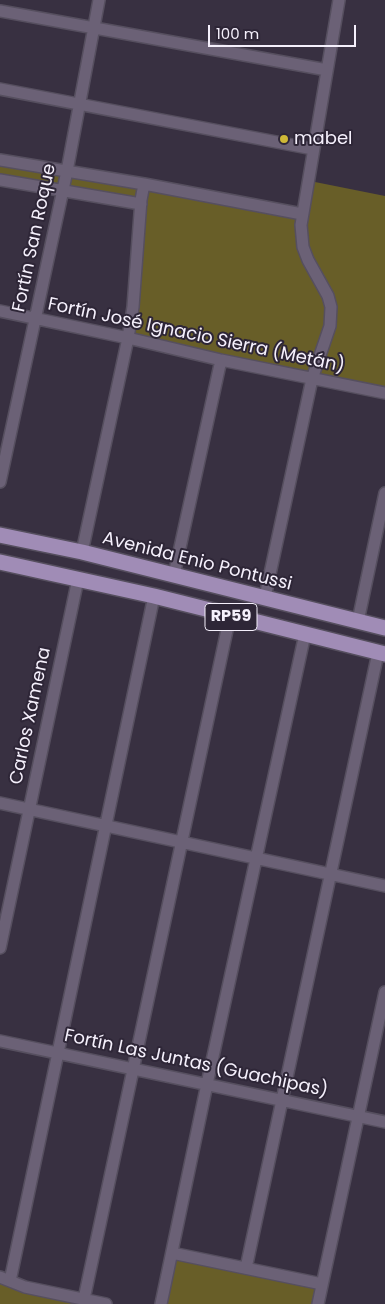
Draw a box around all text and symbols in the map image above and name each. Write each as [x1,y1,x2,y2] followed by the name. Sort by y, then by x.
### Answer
[210,15,358,47] scale bar
[216,23,259,44] text: 100 m
[294,128,352,150] place label: mabel
[278,133,290,145] marker: mabel
[9,162,61,314] street label: Fortín San Roque
[46,294,346,378] street label: Fortín José Ignacio Sierra (Metán)
[100,528,294,596] street label: Avenida Enio Pontussi
[205,604,257,630] road number: RP59
[6,645,56,787] street label: Carlos Xamena
[62,1025,330,1103] street label: Fortín Las Juntas (Guachipas)

